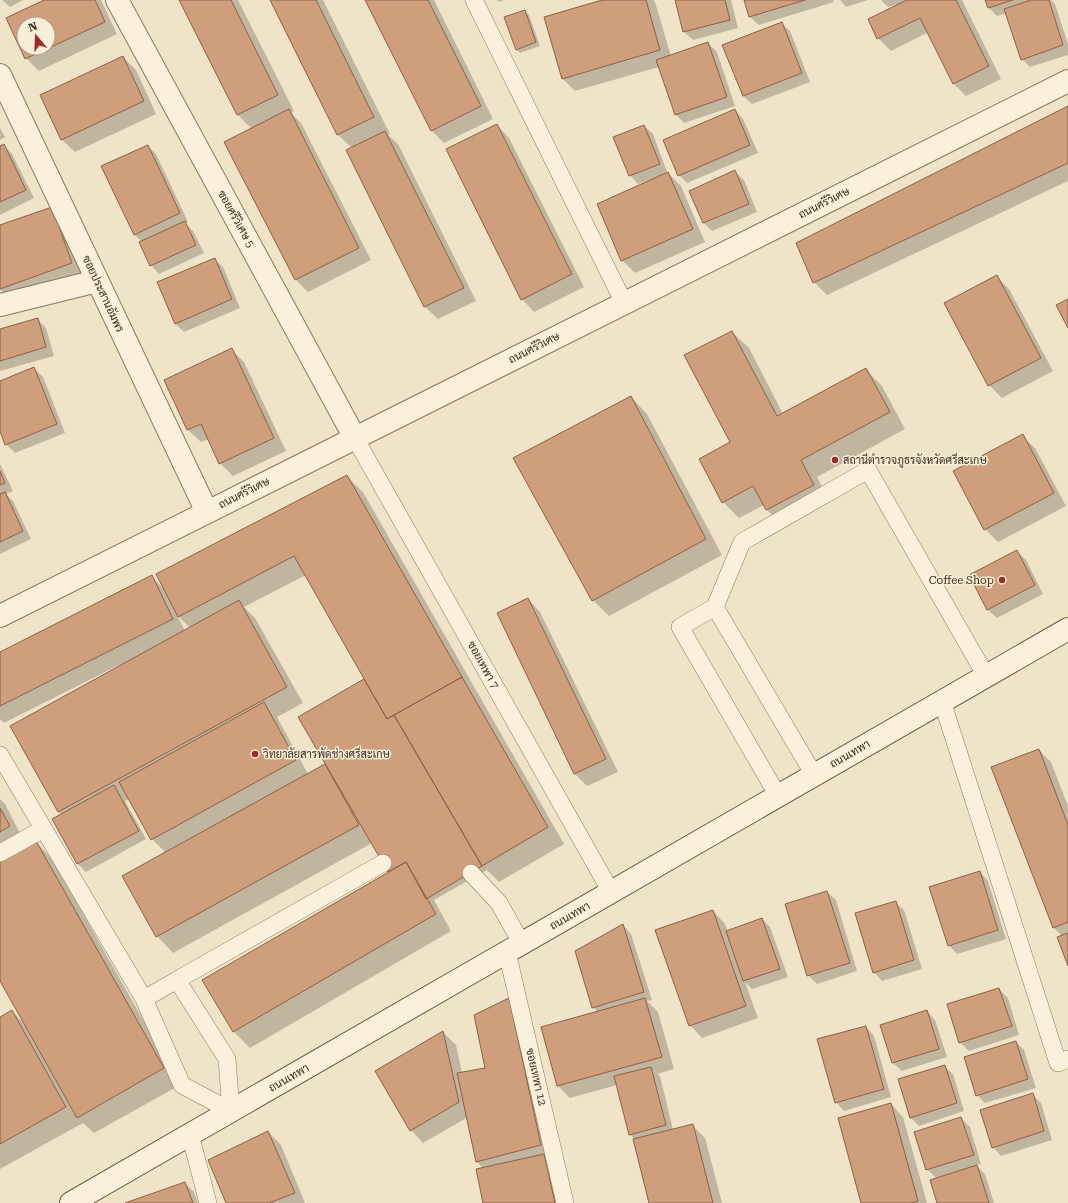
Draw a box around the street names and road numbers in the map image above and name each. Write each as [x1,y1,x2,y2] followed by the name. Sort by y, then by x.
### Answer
[795,183,852,221] street label: ถนนศรีวิเศษ
[215,187,259,250] street label: ซอยศรีวิเศษ 5
[80,253,127,334] street label: ซอยประสานอัมพร
[505,328,562,366] street label: ถนนศรีวิเศษ
[215,473,272,511] street label: ถนนศรีวิเศษ
[465,639,501,691] street label: ซอยเทพา 7
[828,737,872,771] street label: ถนนเทพา
[548,899,592,933] street label: ถนนเทพา
[523,1047,549,1107] street label: ซอยเทพา 12
[267,1061,311,1095] street label: ถนนเทพา

